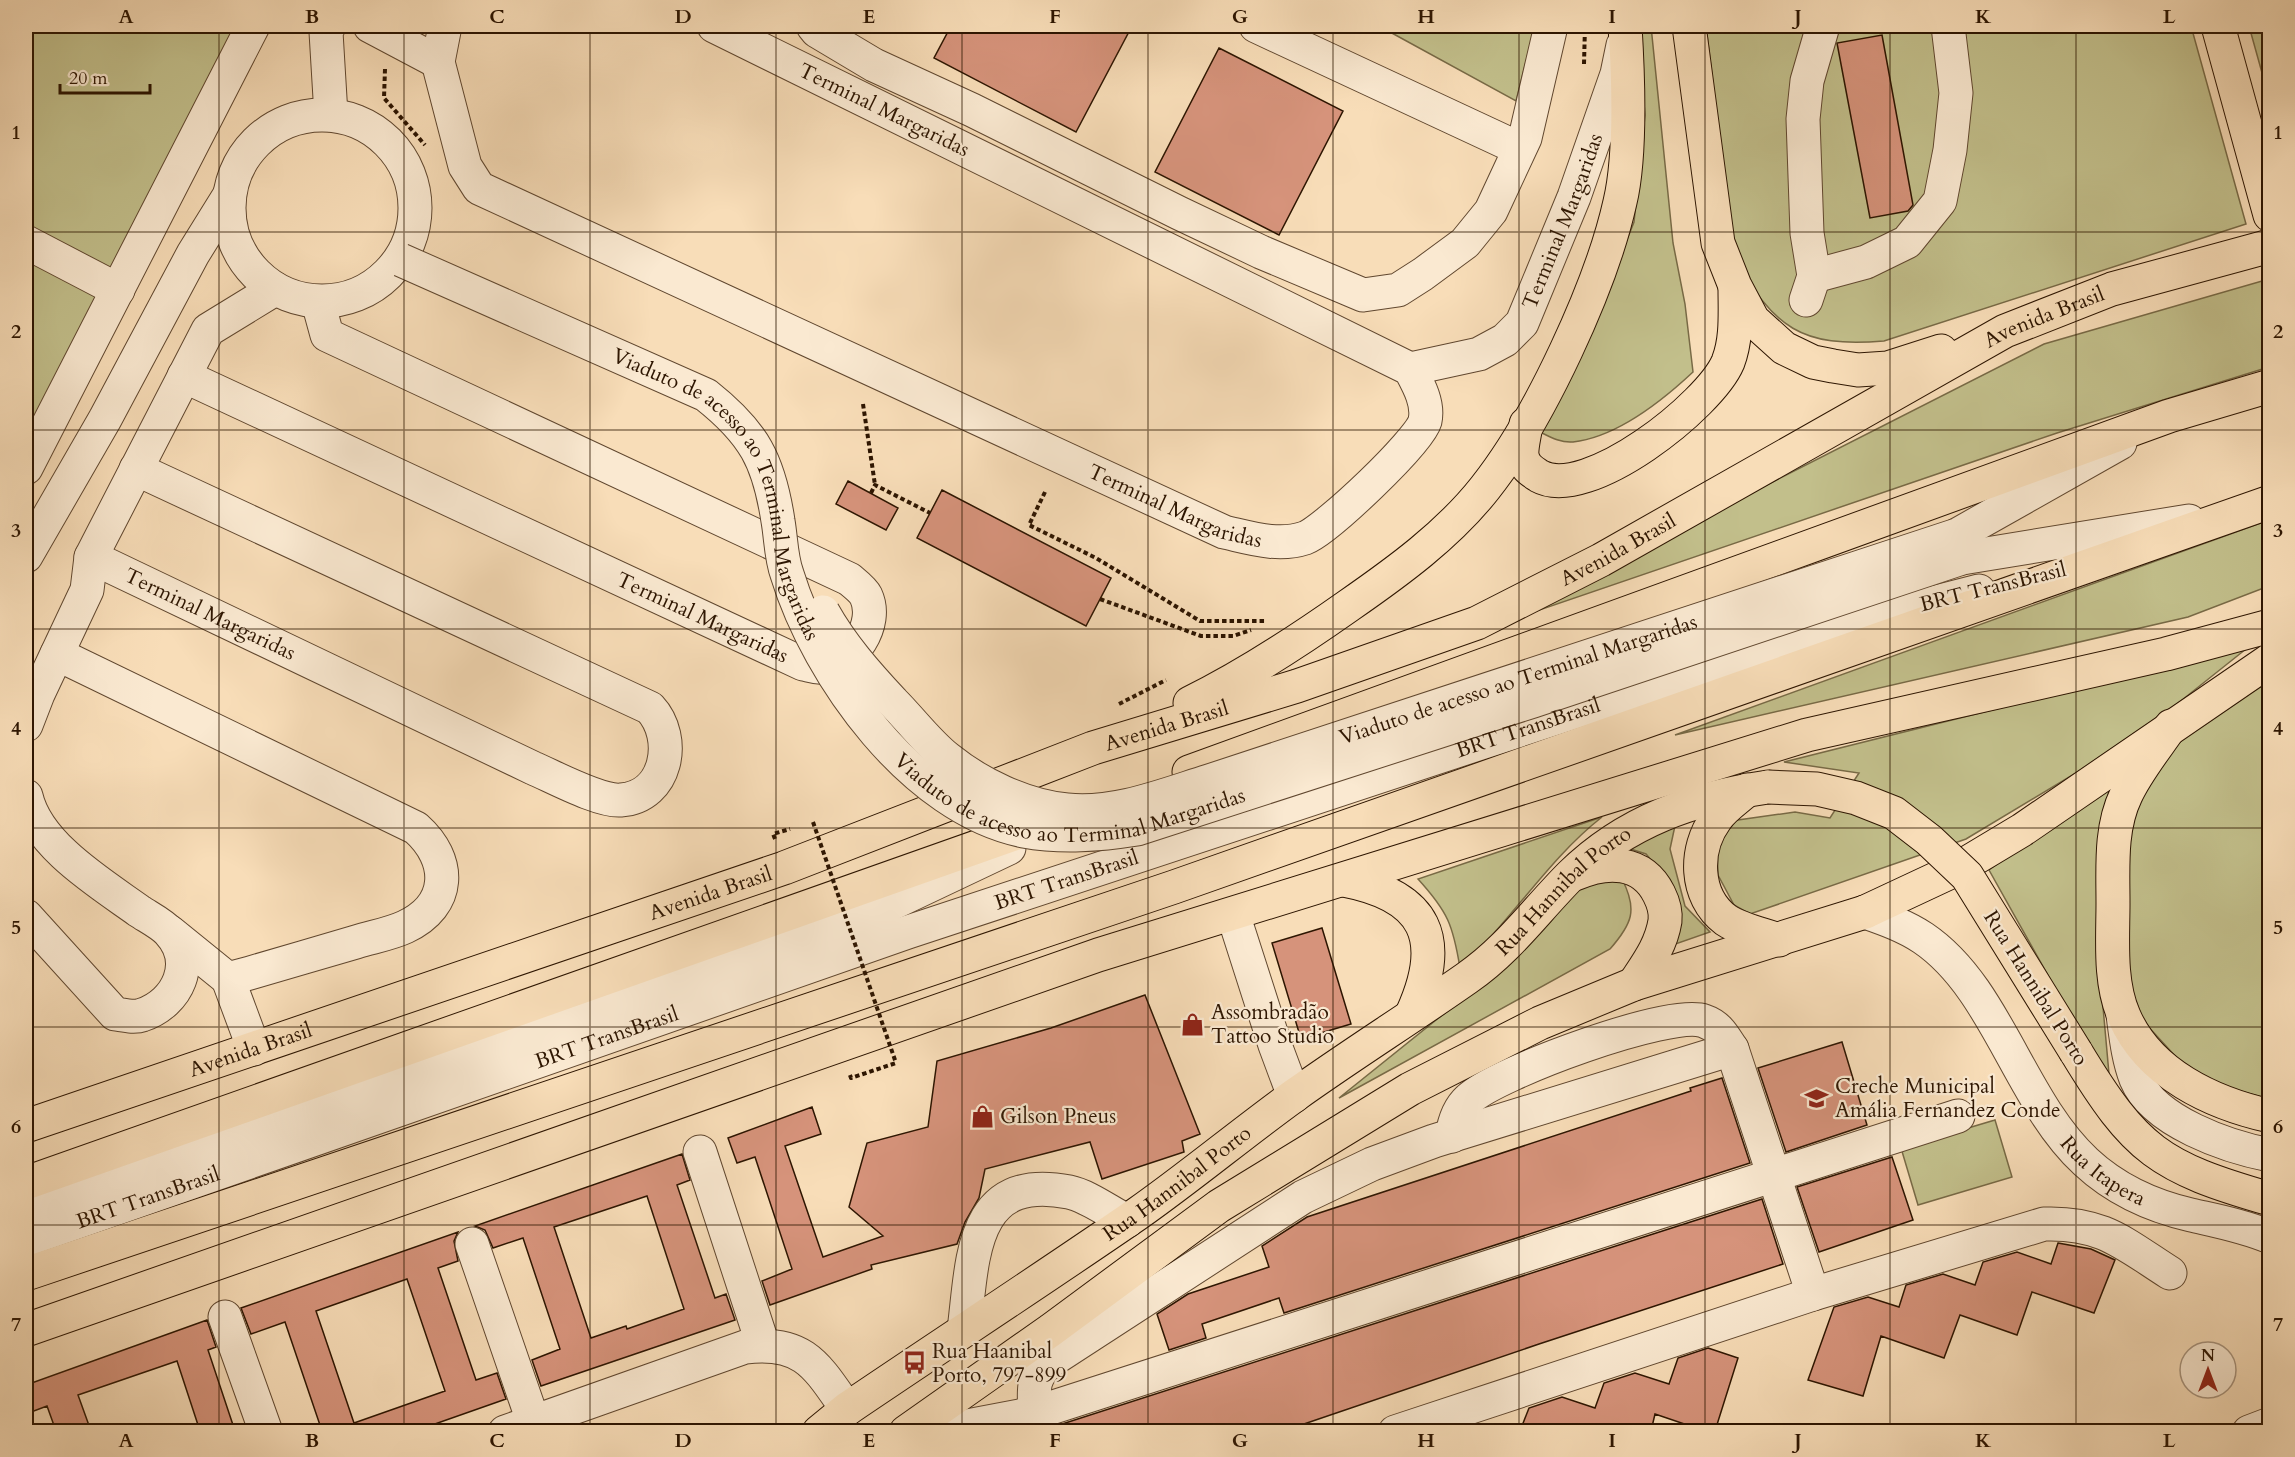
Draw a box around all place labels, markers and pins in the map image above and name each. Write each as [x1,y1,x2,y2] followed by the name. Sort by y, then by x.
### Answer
[1211,998,1334,1051] place label: Assombradão Tattoo Studio
[1180,1011,1206,1037] shop icon: Assombradão Tattoo Studio
[1835,1072,2061,1125] place label: Creche Municipal Amália Fernandez Conde
[1804,1085,1830,1111] school or university icon: Creche Municipal Amália Fernandez Conde
[1000,1102,1116,1131] place label: Gilson Pneus
[969,1103,995,1129] shop icon: Gilson Pneus
[932,1337,1067,1390] place label: Rua Haanibal Porto, 797-899
[901,1350,927,1376] bus stop icon: Rua Haanibal Porto, 797-899

